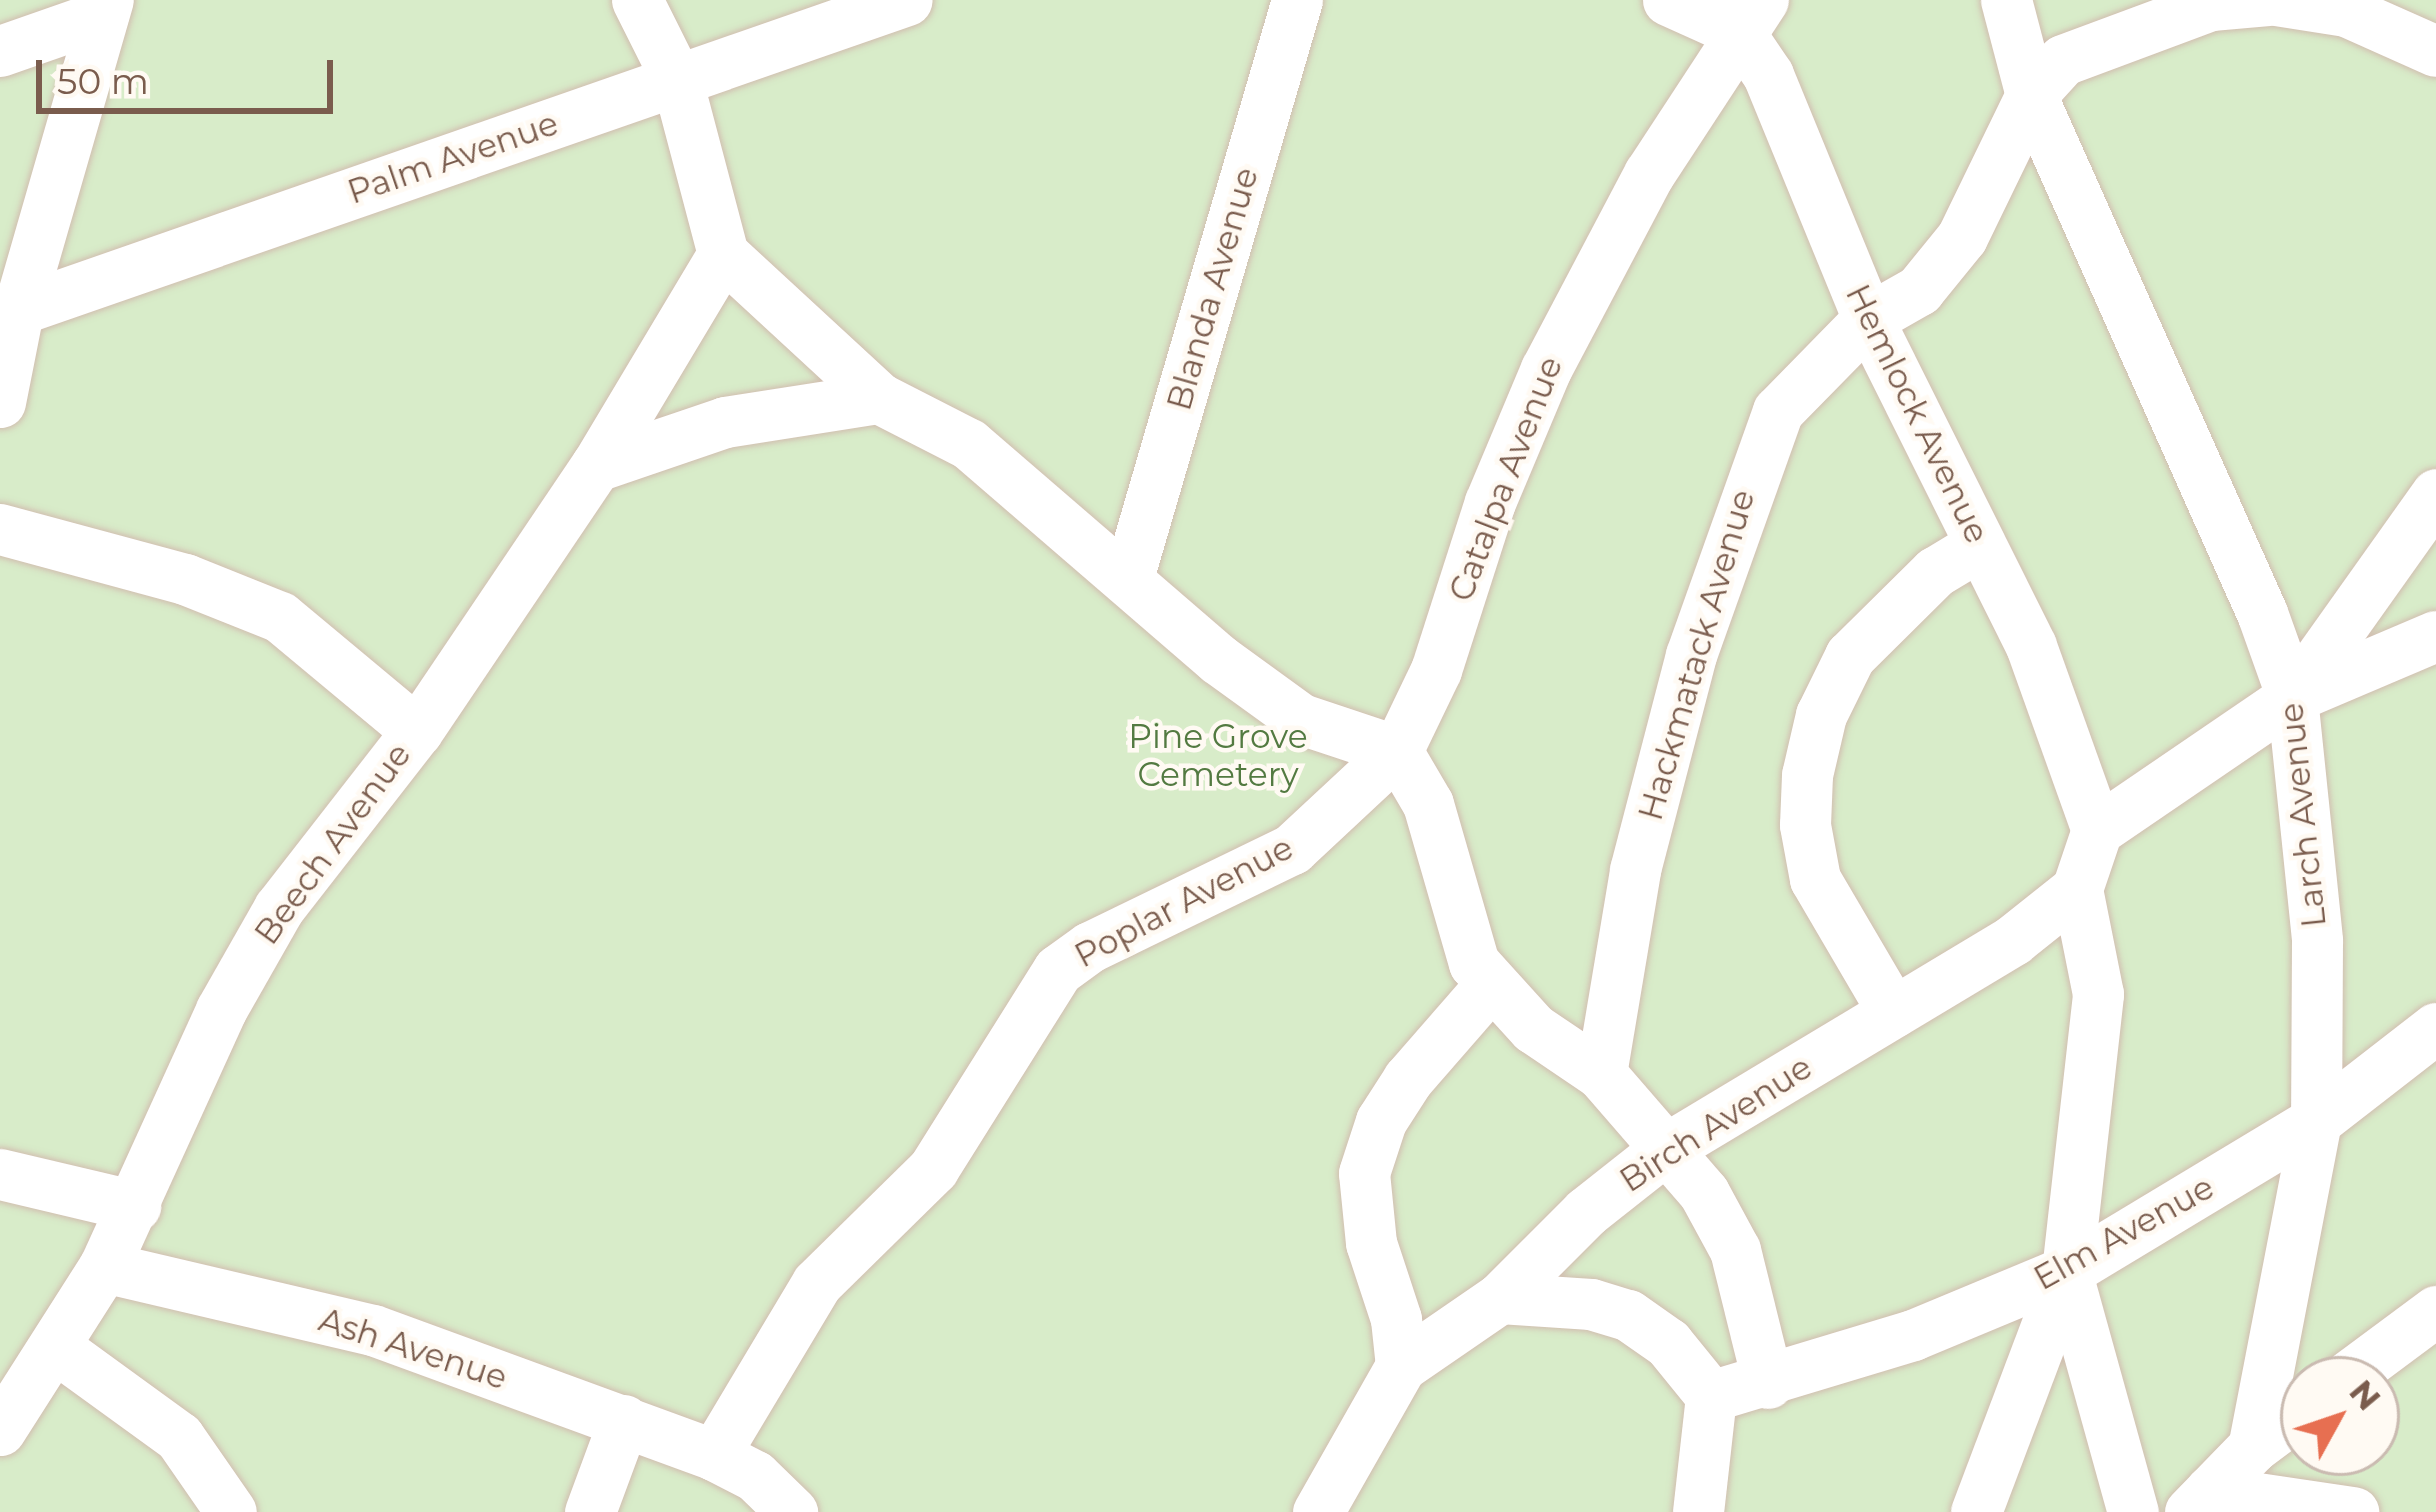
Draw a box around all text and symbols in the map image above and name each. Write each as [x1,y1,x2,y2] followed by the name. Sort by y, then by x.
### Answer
[42,36,339,110] scale bar
[57,59,149,103] text: 50 m
[343,104,563,212] street label: Palm Avenue
[1159,163,1267,415] street label: Blanda Avenue
[1837,278,1997,550] street label: Hemlock Avenue
[1441,351,1571,607] street label: Catalpa Avenue
[1631,485,1763,825] street label: Hackmatack Avenue
[2272,701,2334,929] street label: Larch Avenue
[1128,717,1308,795] park label: Pine Grove Cemetery
[247,736,419,952] street label: Beech Avenue
[1068,828,1300,976] street label: Poplar Avenue
[1613,1047,1819,1201] street label: Birch Avenue
[2027,1167,2221,1299] street label: Elm Avenue
[314,1300,512,1398] street label: Ash Avenue
[2280,1356,2400,1476] north arrow
[2341,1372,2389,1418] text: N

